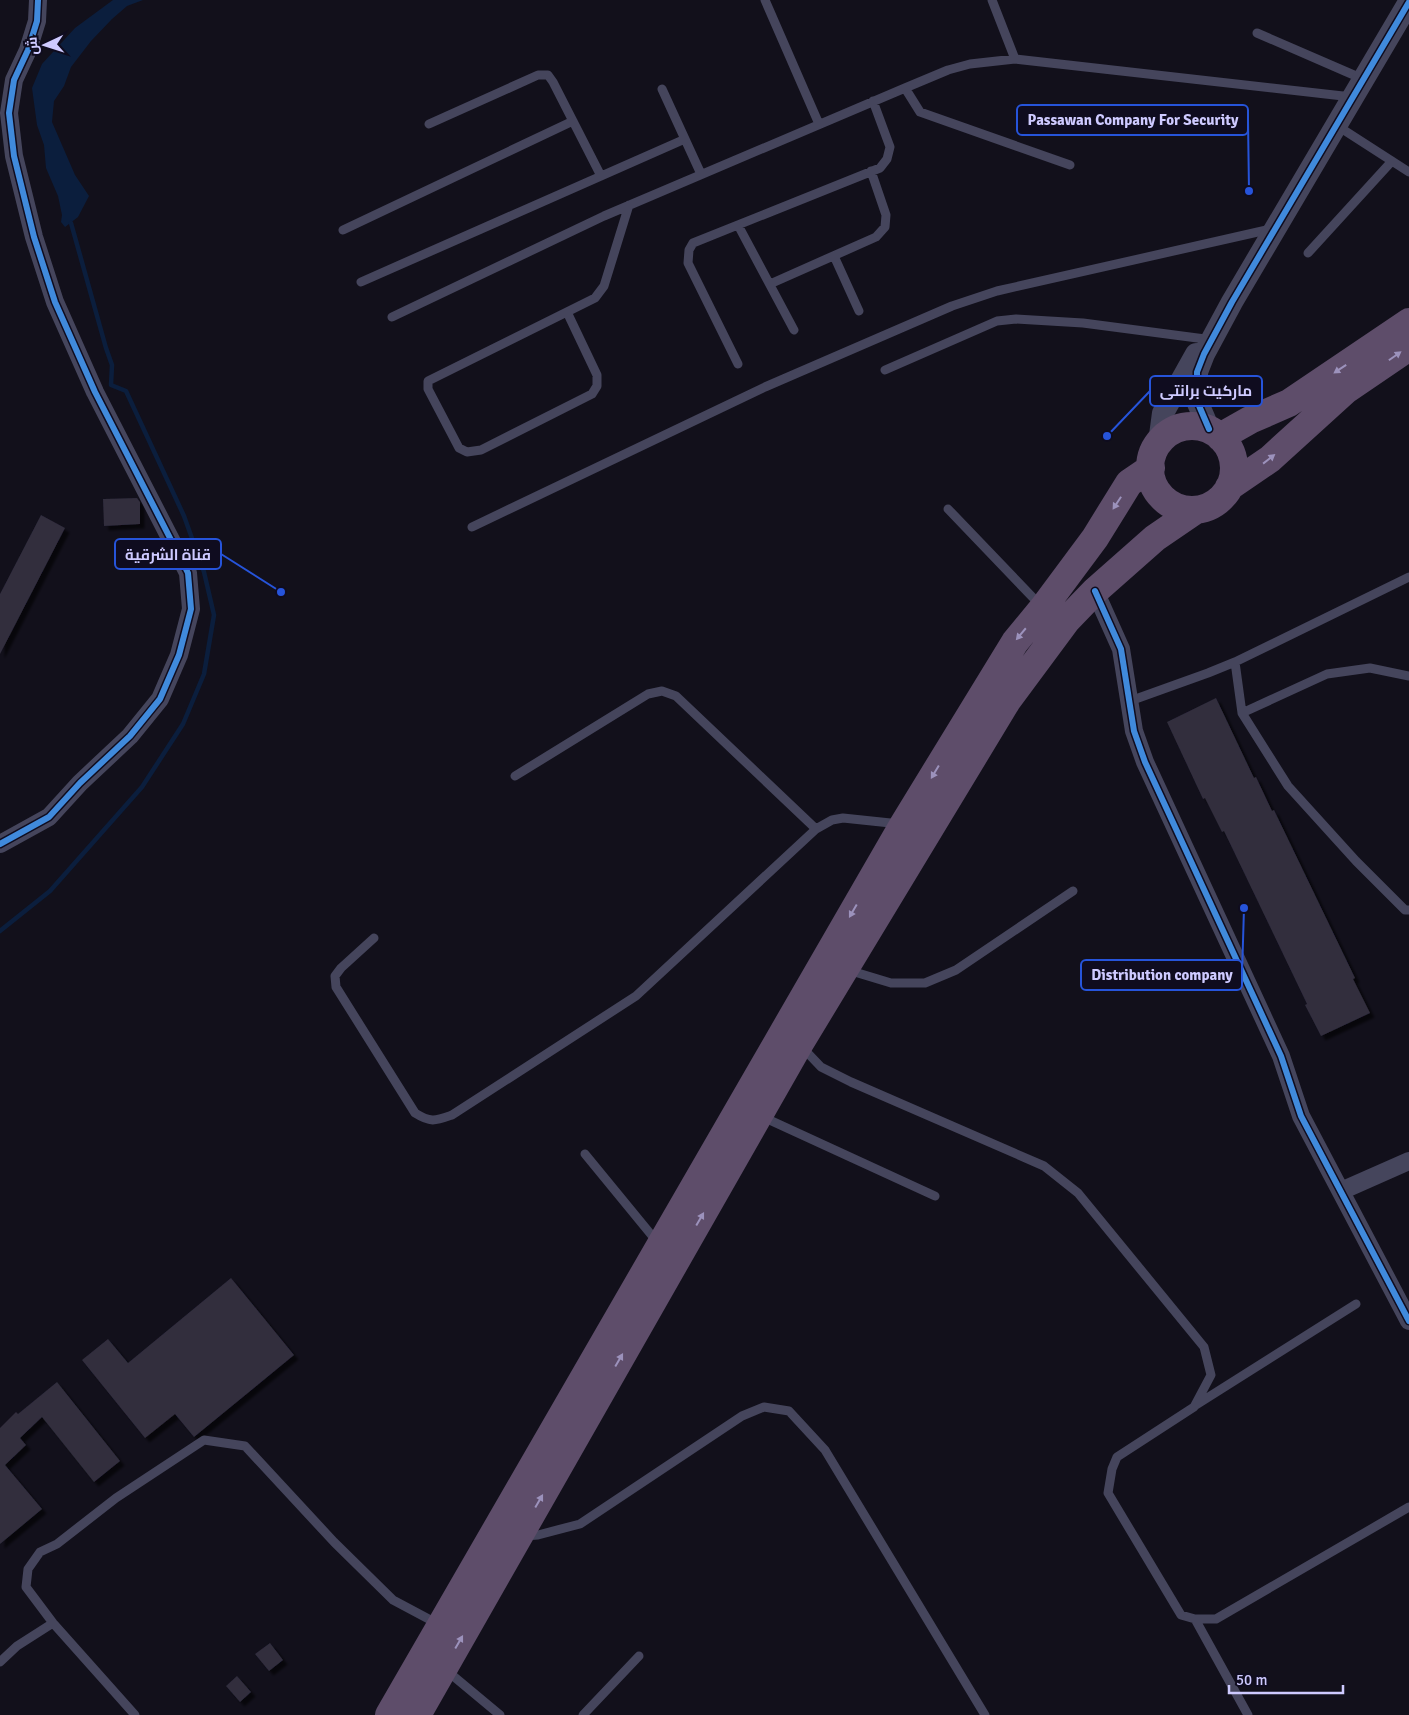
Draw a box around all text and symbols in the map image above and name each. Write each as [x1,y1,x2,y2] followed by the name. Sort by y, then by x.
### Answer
[20,20,70,70] north arrow
[23,36,42,55] text: ش
[1017,105,1248,135] callout: Passawan Company For Security
[1028,111,1239,129] text: Passawan Company For Security
[1388,351,1401,361] one-way arrow
[1333,364,1346,374] one-way arrow
[1150,376,1262,406] callout: مارکیت برانتی
[1160,382,1252,400] text: مارکیت برانتی
[1262,454,1276,464] one-way arrow
[1112,496,1122,509] one-way arrow
[115,539,221,569] callout: قناة الشرقية
[125,546,211,564] text: قناة الشرقية
[1016,627,1027,640] one-way arrow
[931,765,940,778] one-way arrow
[848,905,857,918] one-way arrow
[1081,960,1242,990] callout: Distribution company
[1091,966,1233,984] text: Distribution company
[695,1212,704,1225] one-way arrow
[615,1353,624,1367] one-way arrow
[535,1494,543,1509] one-way arrow
[454,1636,463,1649] one-way arrow
[1229,1662,1343,1694] scale bar
[1236,1671,1267,1689] text: 50 m

